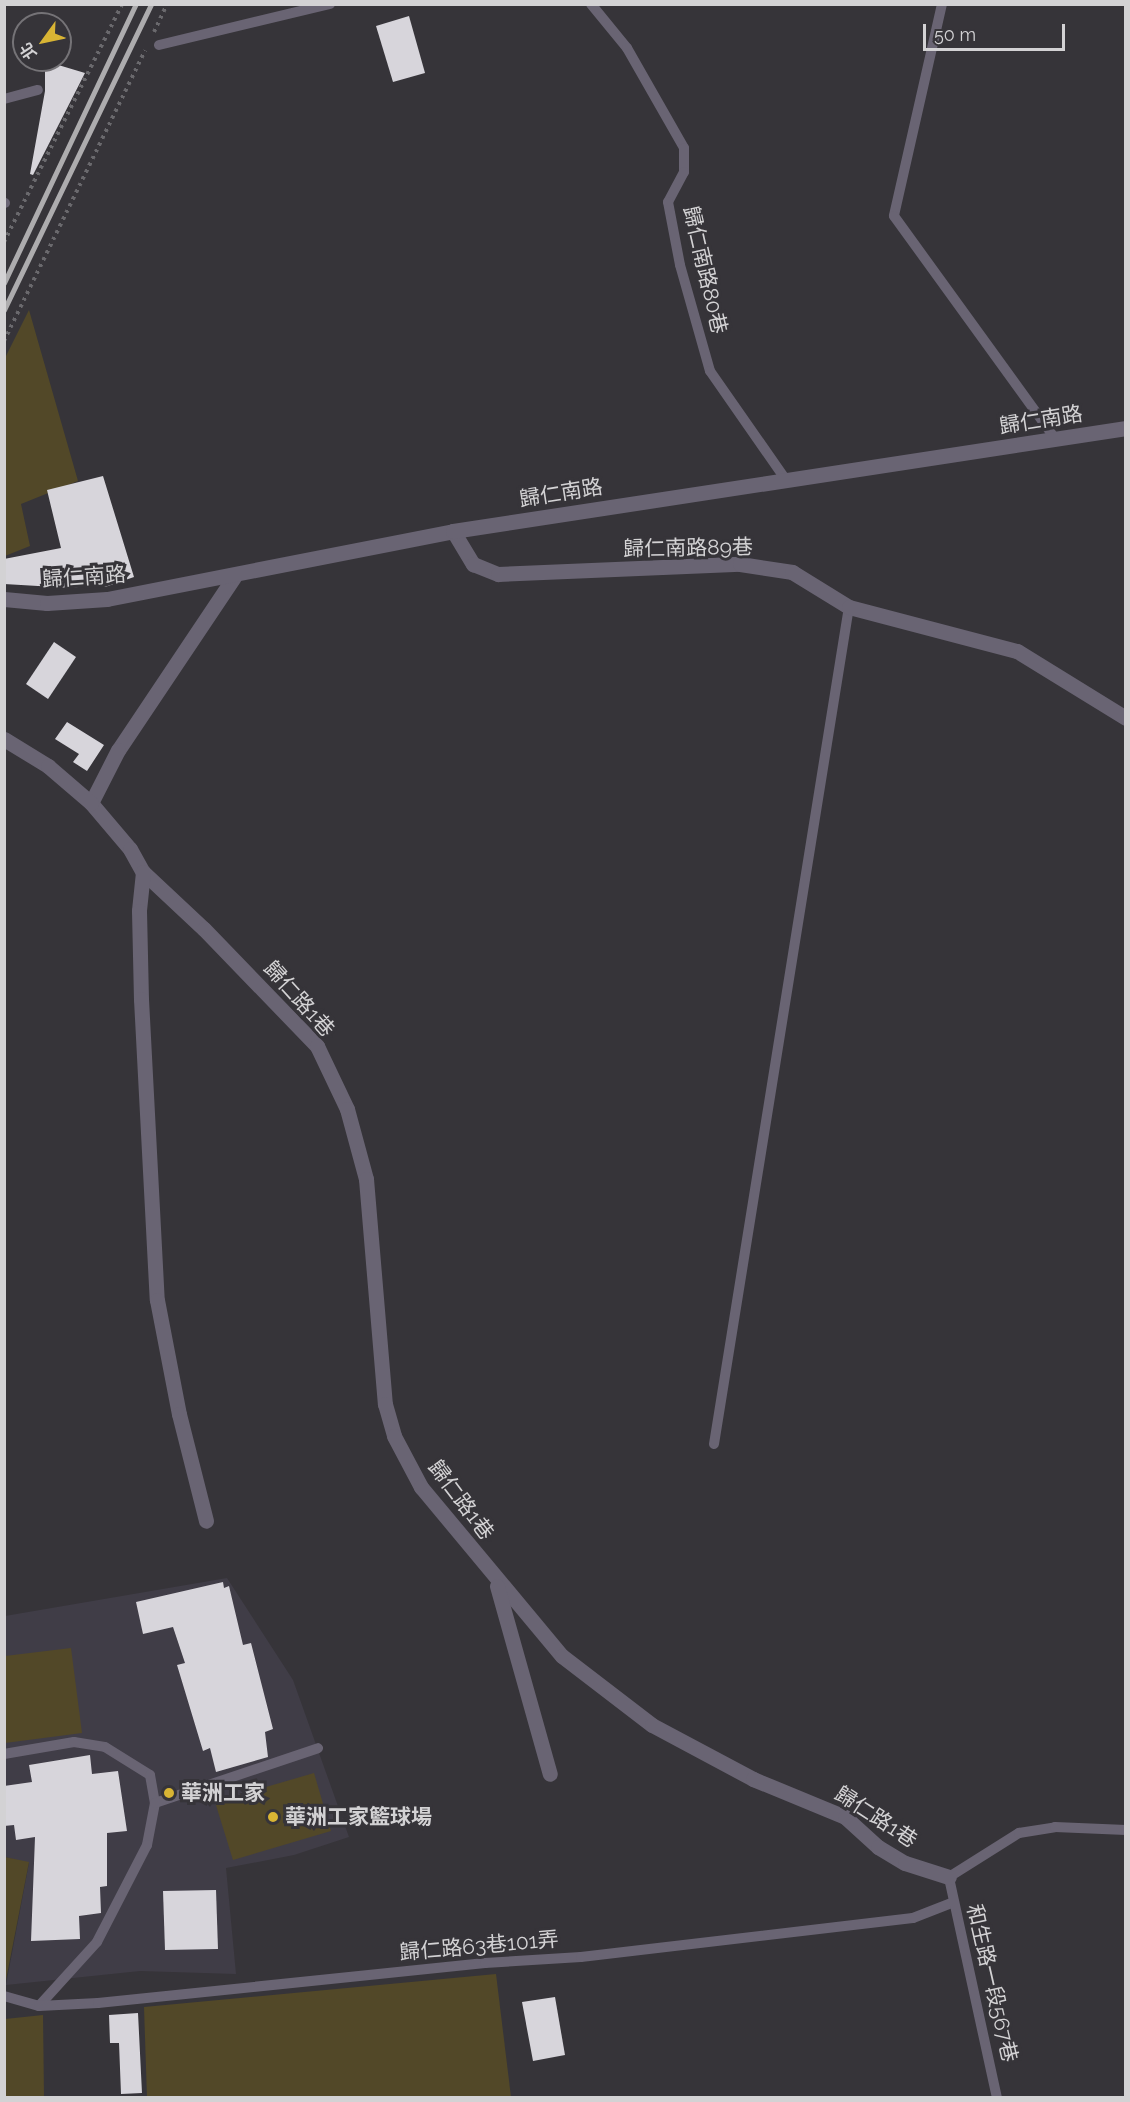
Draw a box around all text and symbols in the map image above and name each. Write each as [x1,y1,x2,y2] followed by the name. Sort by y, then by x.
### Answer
[12,12,72,72] north arrow
[926,12,1068,50] scale bar
[934,24,976,45] text: 50 m
[16,39,40,63] text: 北
[678,204,732,336] street label: 歸仁南路80巷
[998,401,1084,439] street label: 歸仁南路
[518,474,604,512] street label: 歸仁南路
[623,534,753,562] street label: 歸仁南路89巷
[41,562,127,592] street label: 歸仁南路
[259,956,339,1042] street label: 歸仁路1巷
[423,1455,499,1545] street label: 歸仁路1巷
[181,1780,265,1806] place label: 華洲工家
[830,1781,922,1853] street label: 歸仁路1巷
[162,1786,176,1800] marker: 華洲工家
[285,1804,432,1830] place label: 華洲工家籃球場
[266,1810,280,1824] marker: 華洲工家籃球場
[962,1902,1022,2064] street label: 和生路一段567巷
[398,1926,560,1966] street label: 歸仁路63巷101弄

